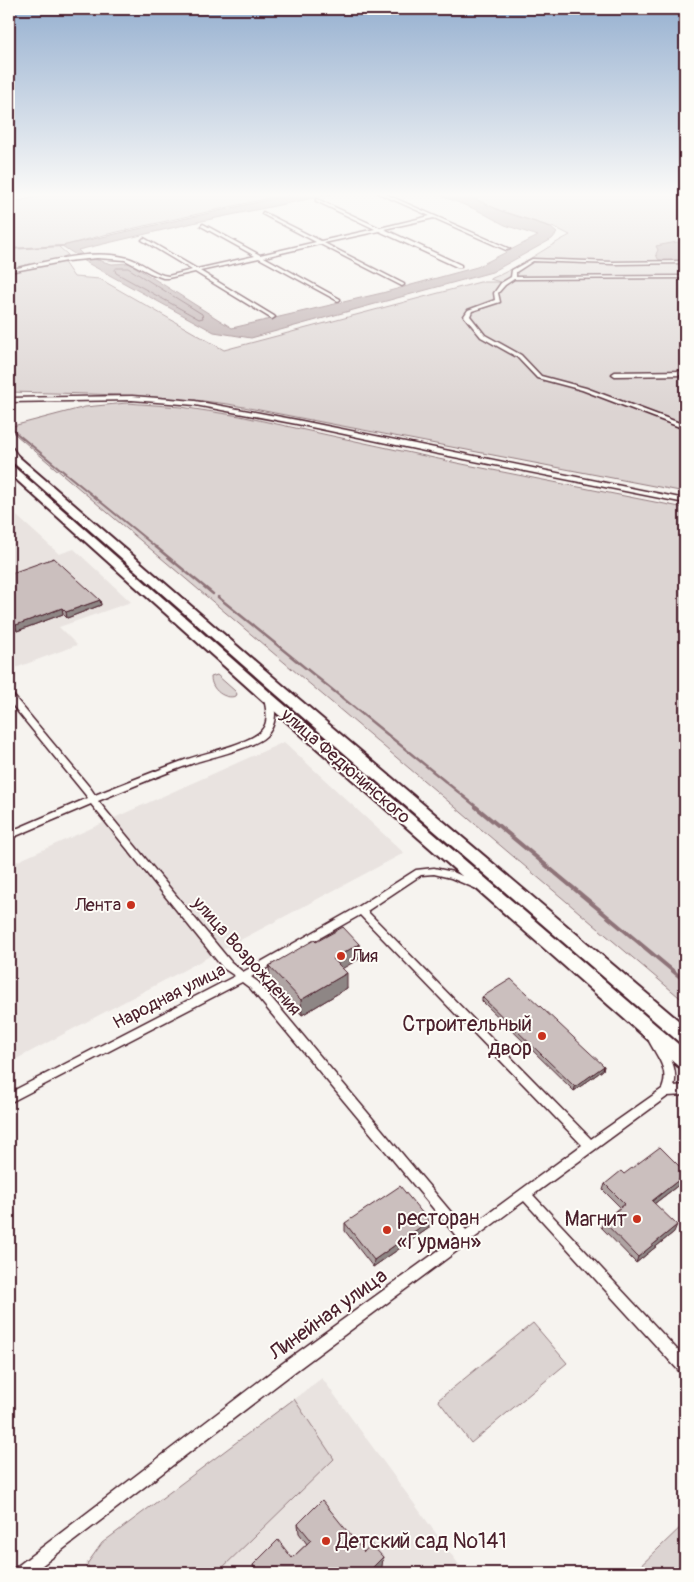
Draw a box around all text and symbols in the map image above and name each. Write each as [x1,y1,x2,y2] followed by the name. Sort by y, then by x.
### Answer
[275,703,415,829] street label: улица Федюнинского
[187,891,306,1021] street label: улица Возрождения
[74,894,121,917] place label: Лента
[125,899,137,911] marker: Лента
[350,945,378,968] place label: Лия
[335,950,347,962] marker: Лия
[109,958,229,1035] street label: Народная улица
[402,1011,532,1062] place label: Строительный двор
[536,1030,548,1042] marker: Строительный двор
[397,1205,481,1256] place label: ресторан «Гурман»
[565,1206,627,1233] place label: Магнит
[631,1213,643,1225] marker: Магнит
[381,1224,393,1236] marker: ресторан «Гурман»
[263,1262,393,1367] street label: Линейная улица
[335,1528,507,1555] place label: Детский сад №141
[320,1535,332,1547] marker: Детский сад №141

